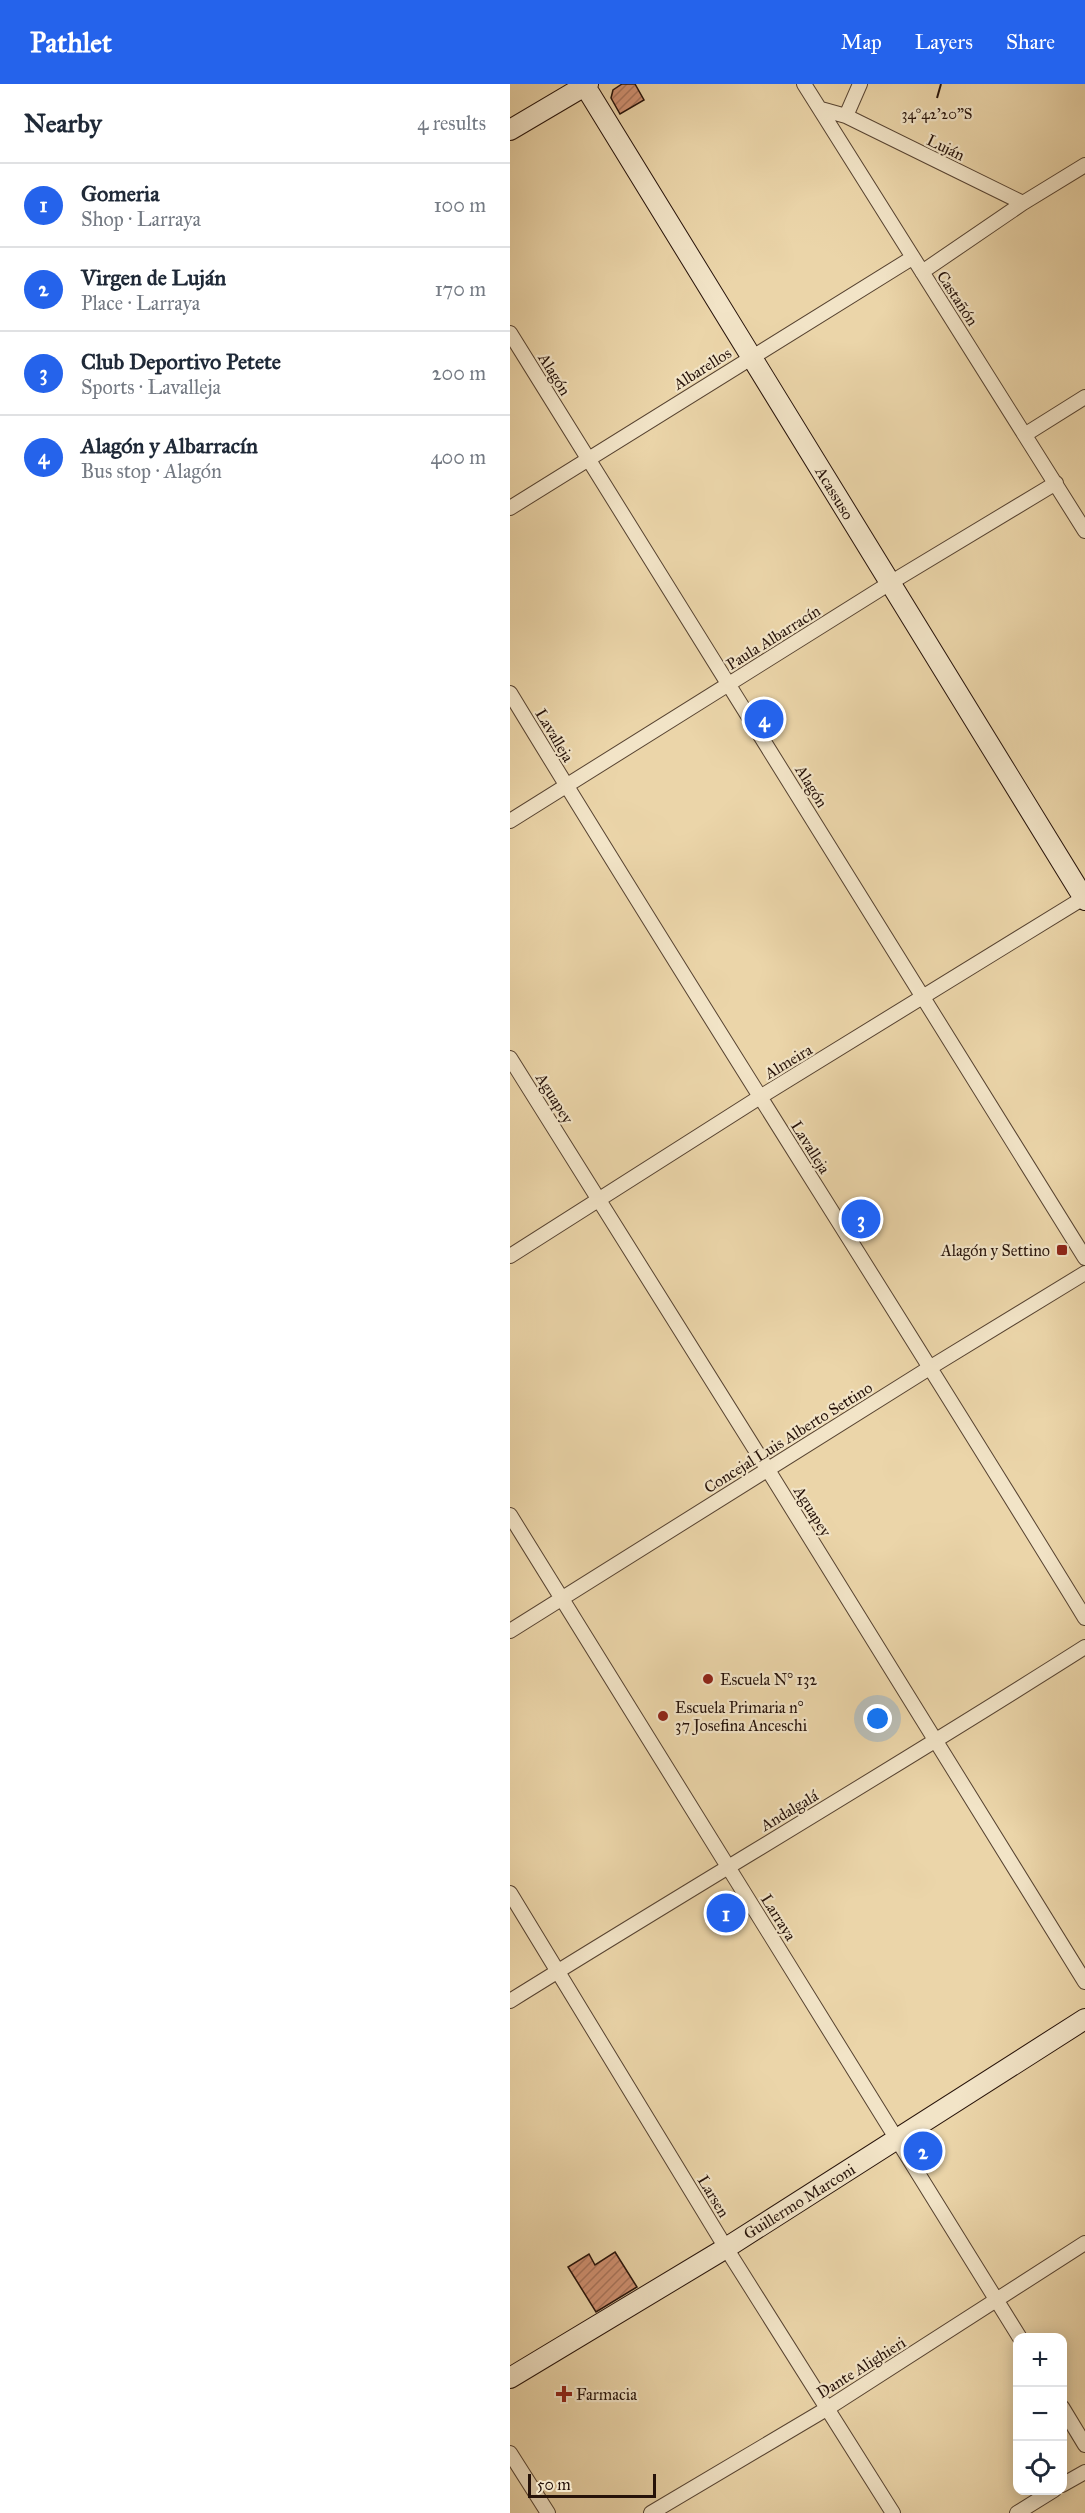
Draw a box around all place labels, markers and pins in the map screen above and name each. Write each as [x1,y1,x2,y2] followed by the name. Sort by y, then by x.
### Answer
[744,696,784,742] pin: 4
[842,1196,880,1242] pin: 3
[940,1241,1050,1261] place label: Alagón y Settino
[1055,1243,1069,1257] marker: Alagón y Settino
[720,1670,817,1689] place label: Escuela N° 132
[701,1672,715,1686] marker: Escuela N° 132
[675,1698,808,1736] place label: Escuela Primaria n° 37 Josefina Anceschi
[656,1709,670,1723] marker: Escuela Primaria n° 37 Josefina Anceschi
[706,1890,746,1936] pin: 1
[904,2128,942,2174] pin: 2
[576,2385,637,2404] place label: Farmacia
[557,2387,571,2401] marker: Farmacia

